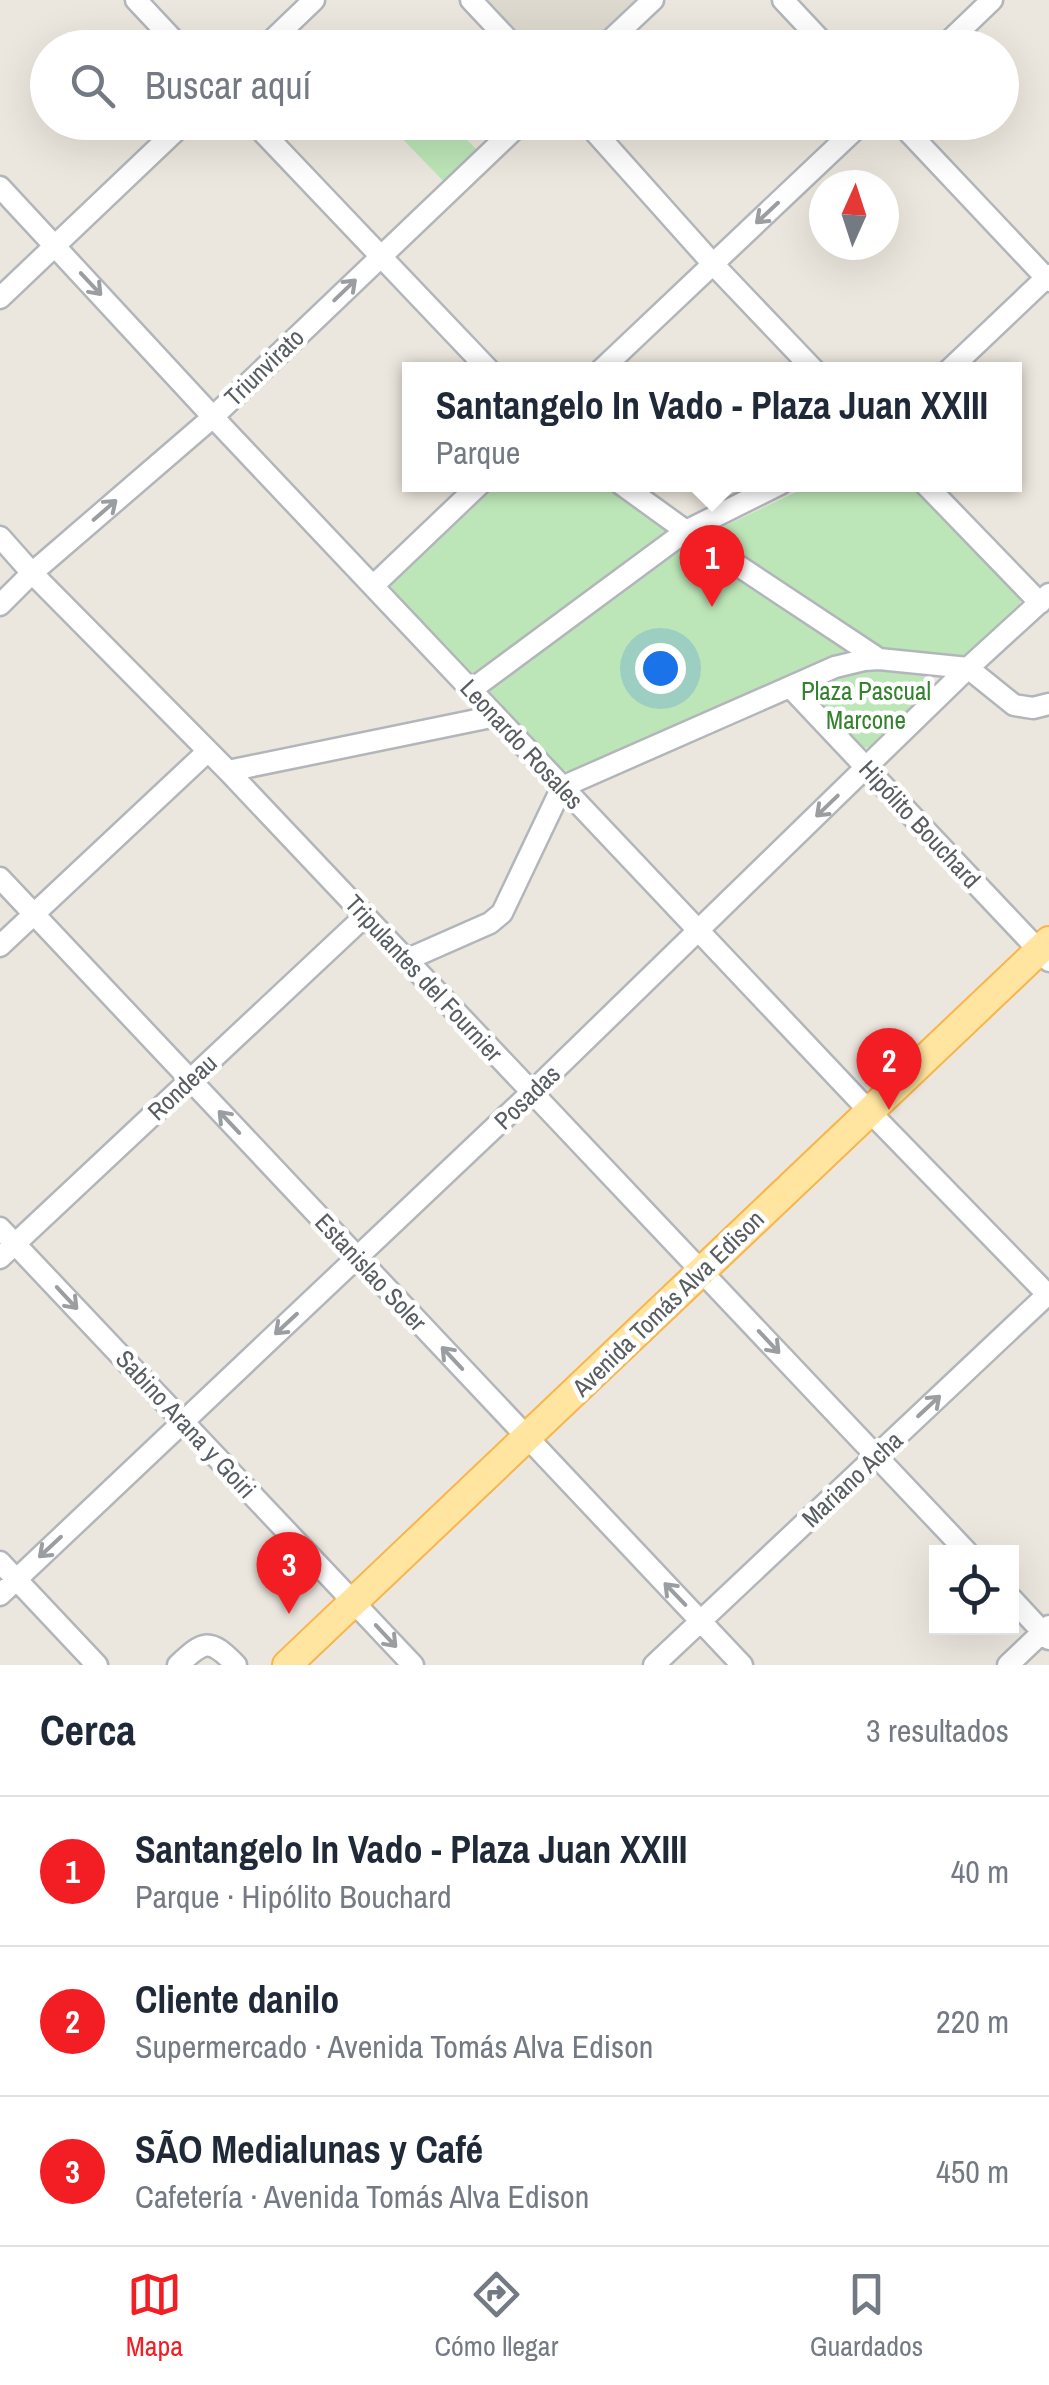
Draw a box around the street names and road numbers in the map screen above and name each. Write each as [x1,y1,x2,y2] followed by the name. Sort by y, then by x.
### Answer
[217,321,311,413] street label: Triunvirato
[453,672,591,816] street label: Leonardo Rosales
[852,752,988,896] street label: Hipólito Bouchard
[338,887,511,1069] street label: Tripulantes del Fournier
[140,1046,224,1128] street label: Rondeau
[486,1057,568,1137] street label: Posadas
[564,1202,771,1404] street label: Avenida Tomás Alva Edison
[308,1206,434,1338] street label: Estanislao Soler
[108,1342,264,1506] street label: Sabino Arana y Goiri
[794,1423,910,1535] street label: Mariano Acha

